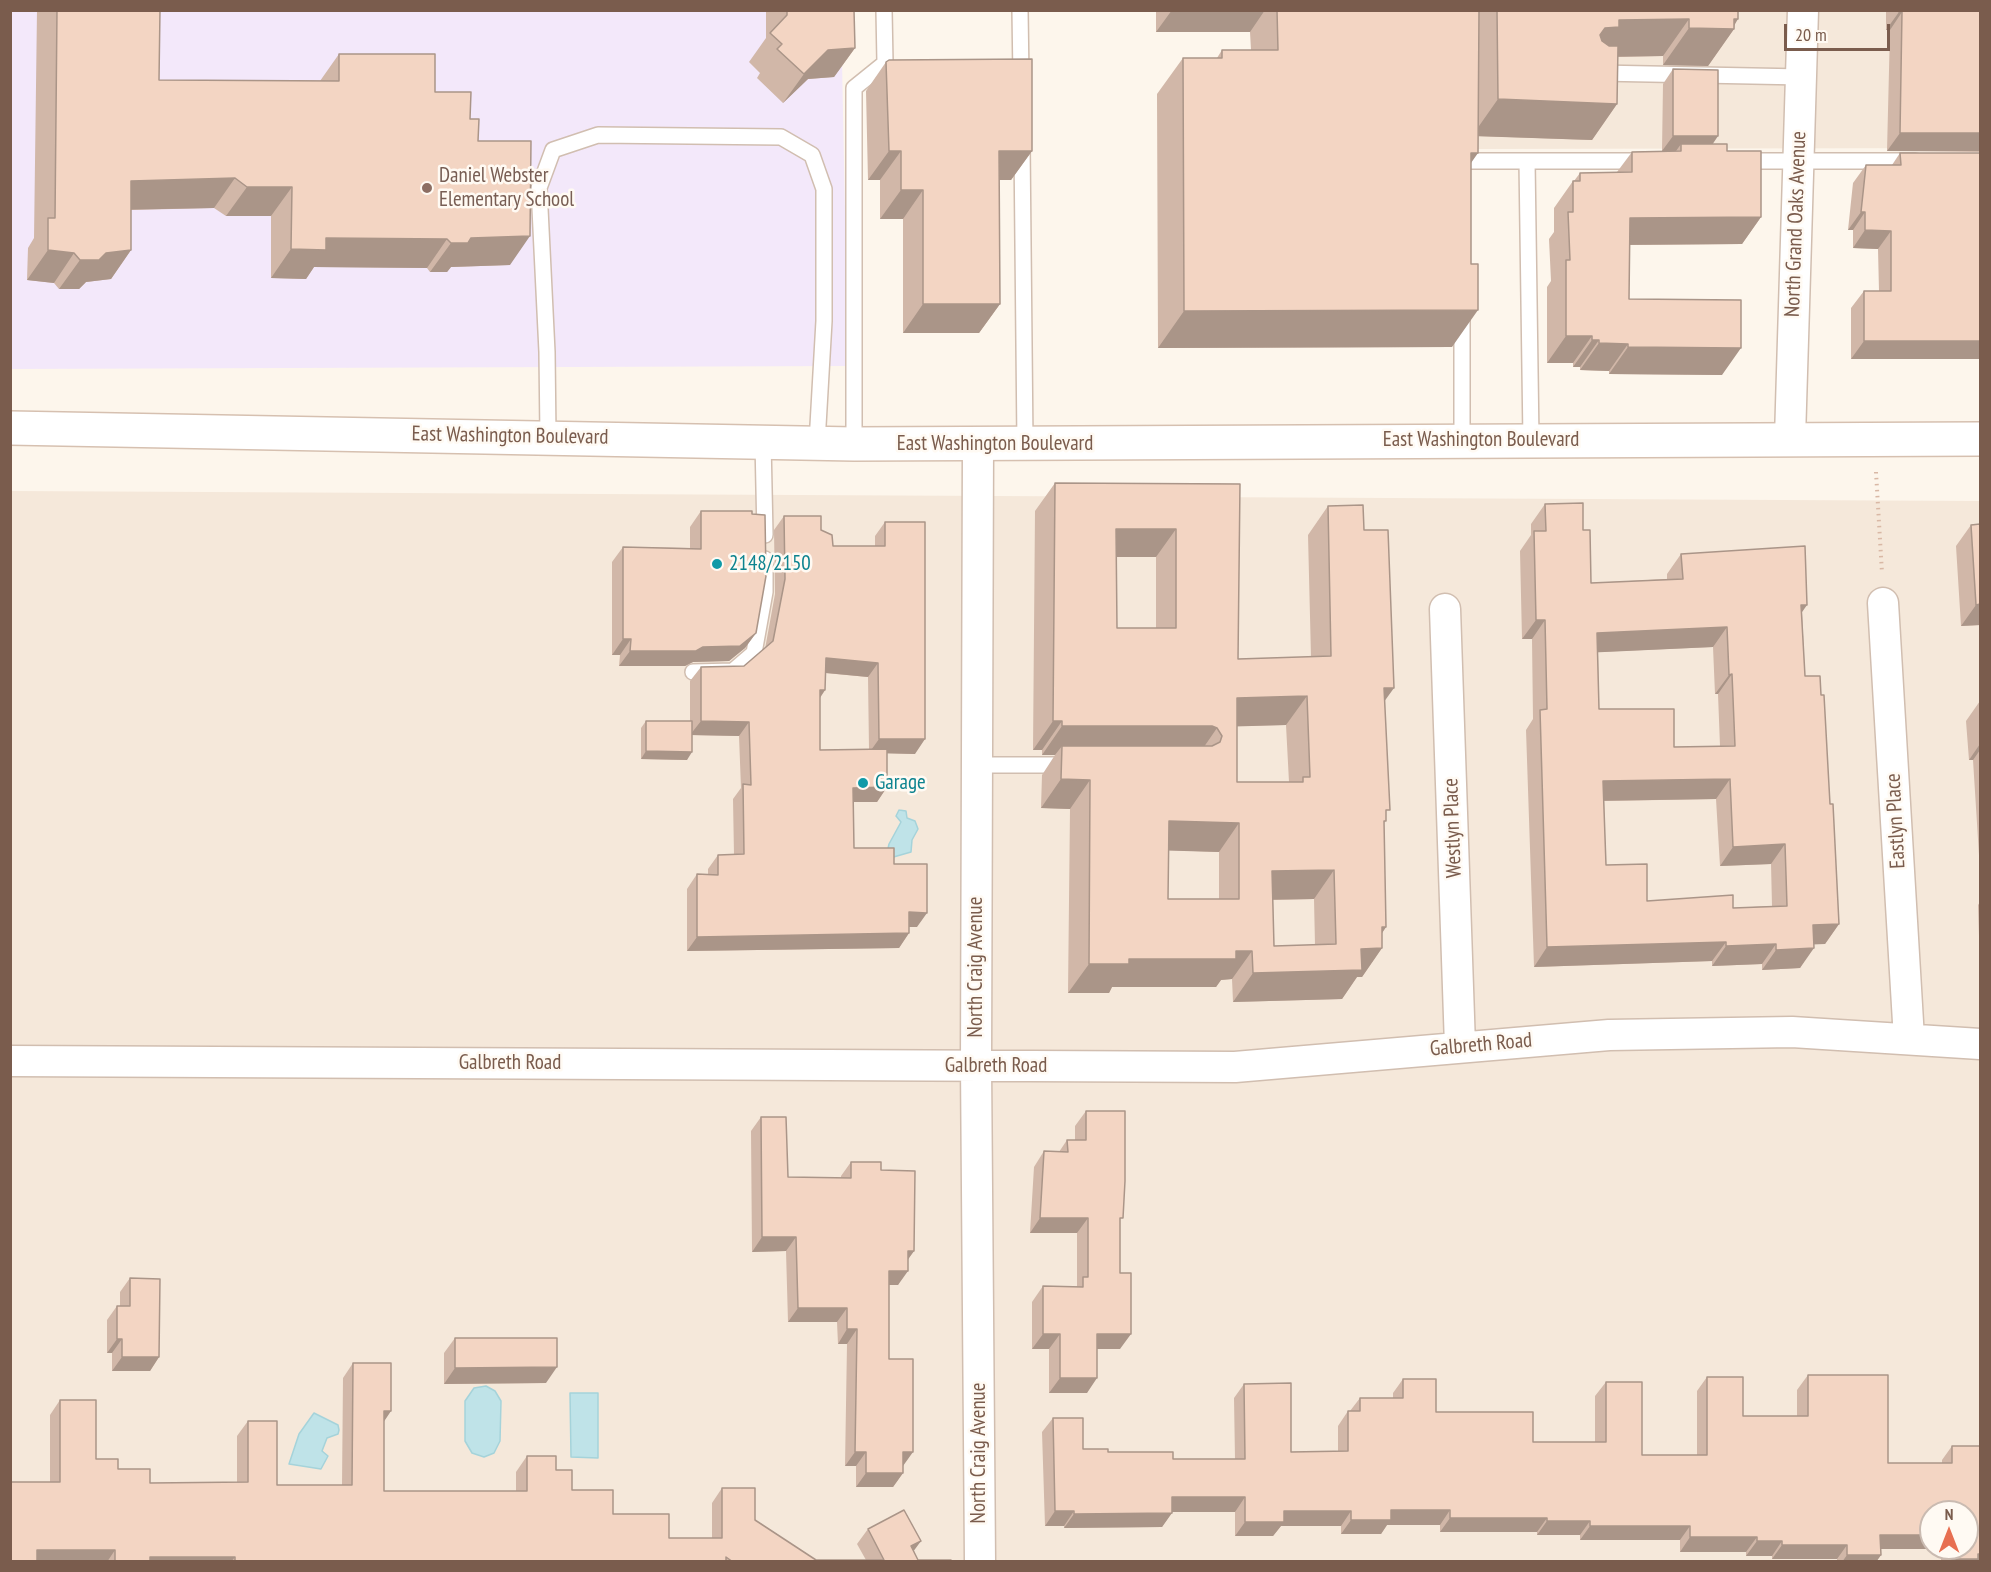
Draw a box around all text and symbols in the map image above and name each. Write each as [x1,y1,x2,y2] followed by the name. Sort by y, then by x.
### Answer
[1787,12,1894,50] scale bar
[1795,23,1827,46] text: 20 m
[1780,131,1812,317] street label: North Grand Oaks Avenue
[439,163,574,213] place label: Daniel Webster Elementary School
[420,181,434,195] marker: Daniel Webster Elementary School
[411,422,609,450] street label: East Washington Boulevard
[1383,427,1579,453] street label: East Washington Boulevard
[897,431,1093,457] street label: East Washington Boulevard
[729,551,811,577] place label: 2148/2150
[710,557,724,571] marker: 2148/2150
[875,770,926,796] place label: Garage
[1881,773,1911,869] street label: Eastlyn Place
[856,776,870,790] marker: Garage
[1439,778,1467,878] street label: Westlyn Place
[963,897,989,1037] street label: North Craig Avenue
[1429,1028,1533,1062] street label: Galbreth Road
[459,1050,561,1076] street label: Galbreth Road
[945,1053,1047,1079] street label: Galbreth Road
[966,1383,992,1523] street label: North Craig Avenue
[1919,1500,1979,1560] north arrow
[1945,1504,1953,1524] text: N

